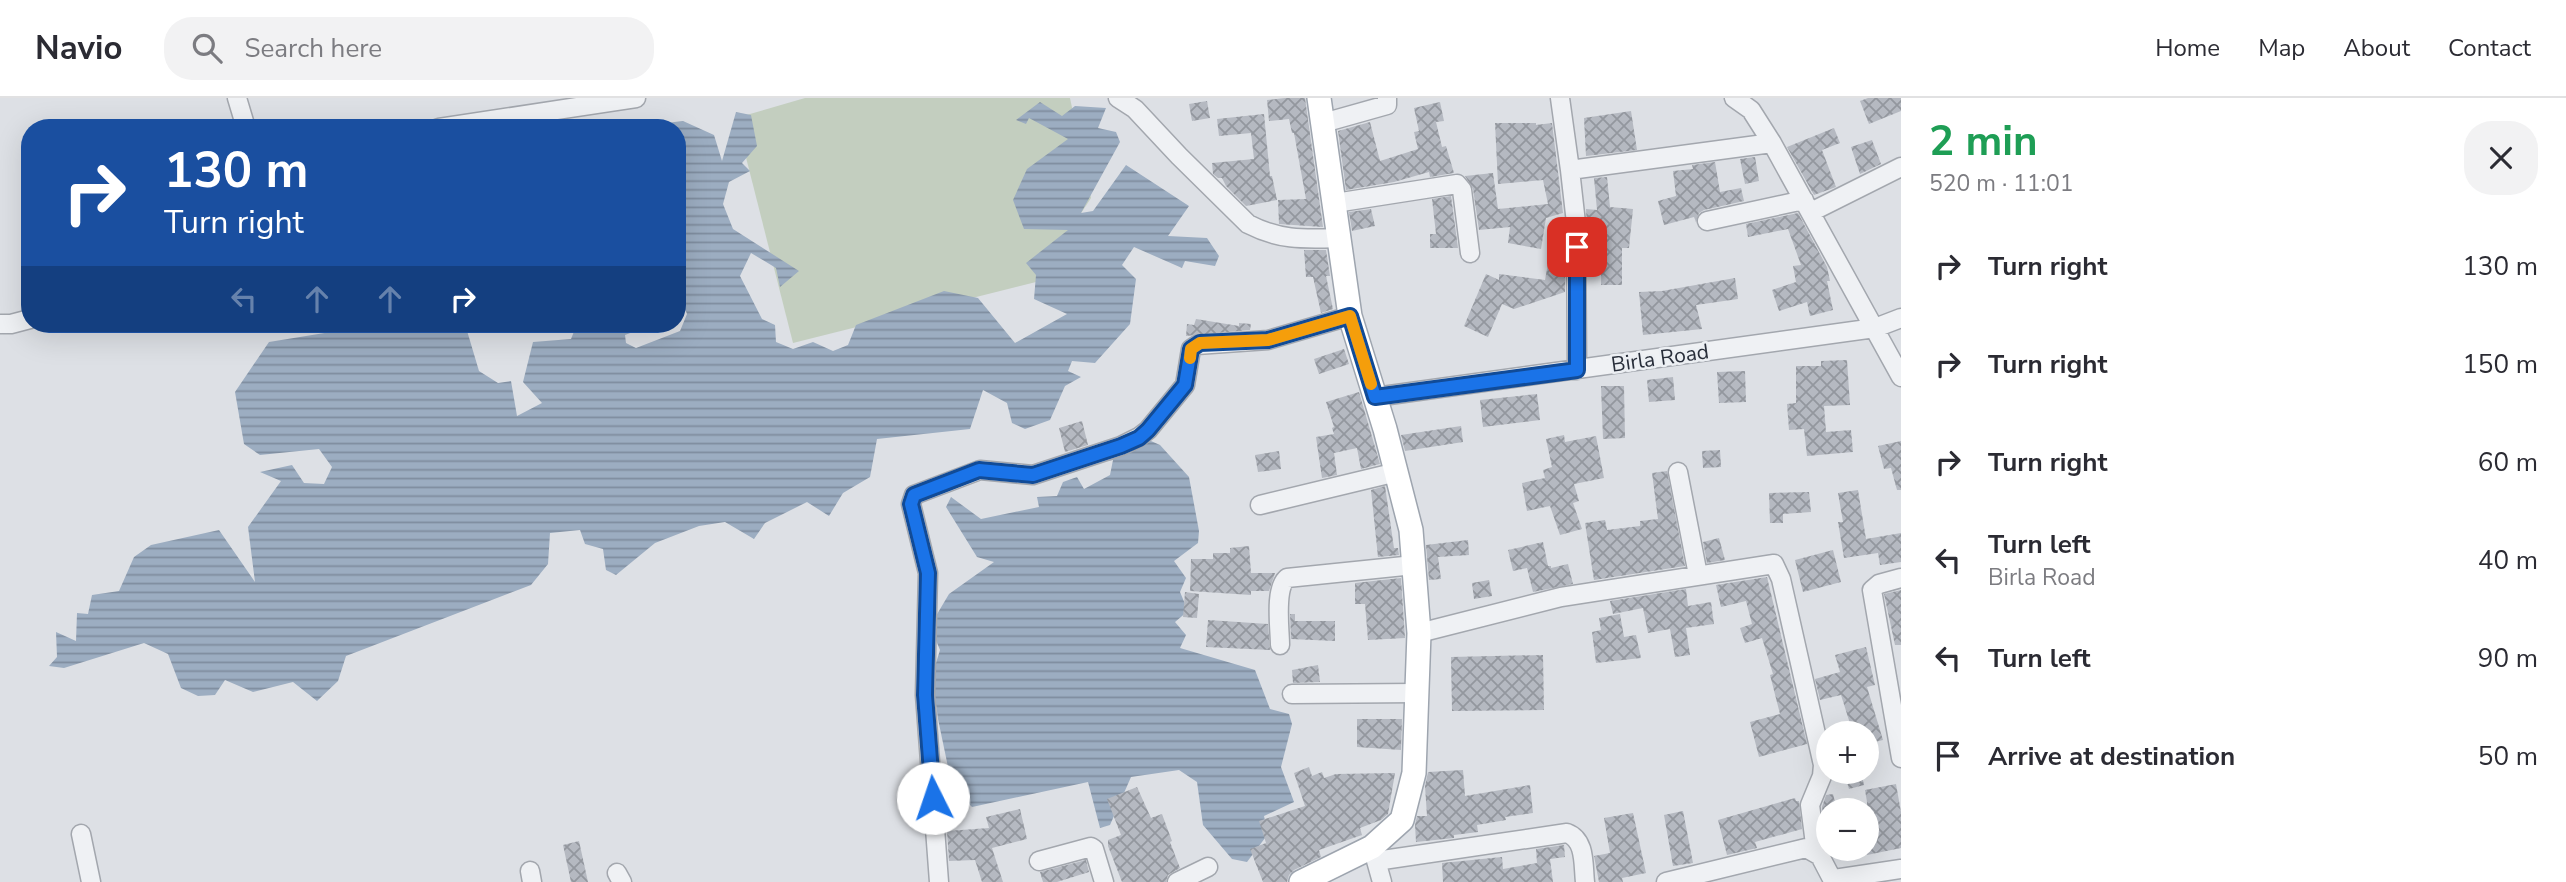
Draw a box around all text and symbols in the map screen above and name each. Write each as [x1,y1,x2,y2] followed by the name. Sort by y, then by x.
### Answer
[164,17,654,80] search box
[35,26,122,71] text: Navio
[188,29,226,67] icon: search
[244,31,382,66] text: Search here
[2155,32,2220,64] text: Home
[2258,32,2305,64] text: Map
[2343,32,2410,64] text: About
[2448,32,2531,64] text: Contact
[1929,113,2038,170] text: 2 min
[2464,121,2538,195] button: close
[164,137,308,204] text: 130 m
[49,147,140,238] icon: right
[1929,168,2074,199] text: 520 m · 11:01
[164,201,304,244] text: Turn right
[1547,217,1607,277] pin
[1558,228,1596,266] icon: arrive
[1929,247,1967,285] icon: right
[1988,249,2107,284] text: Turn right
[2462,249,2538,284] text: 130 m
[225,280,263,318] icon: left
[298,280,336,318] icon: ahead
[371,280,409,318] icon: ahead
[444,280,482,318] icon: right
[1609,337,1711,379] street label: Birla Road
[1929,345,1967,383] icon: right
[1988,347,2107,382] text: Turn right
[2462,347,2538,382] text: 150 m
[1929,443,1967,481] icon: right
[1988,445,2107,480] text: Turn right
[2478,445,2538,480] text: 60 m
[1988,527,2091,562] text: Turn left
[1929,541,1967,579] icon: left
[2478,543,2538,578] text: 40 m
[1988,562,2096,593] text: Birla Road
[1929,639,1967,677] icon: left
[1988,641,2091,676] text: Turn left
[2478,641,2538,676] text: 90 m
[1816,721,1879,861] map controls
[1816,721,1879,784] button: +
[1929,737,1967,775] icon: arrive
[1988,739,2235,774] text: Arrive at destination
[2478,739,2538,774] text: 50 m
[896,761,970,835] position arrow
[1816,798,1879,861] button: −

